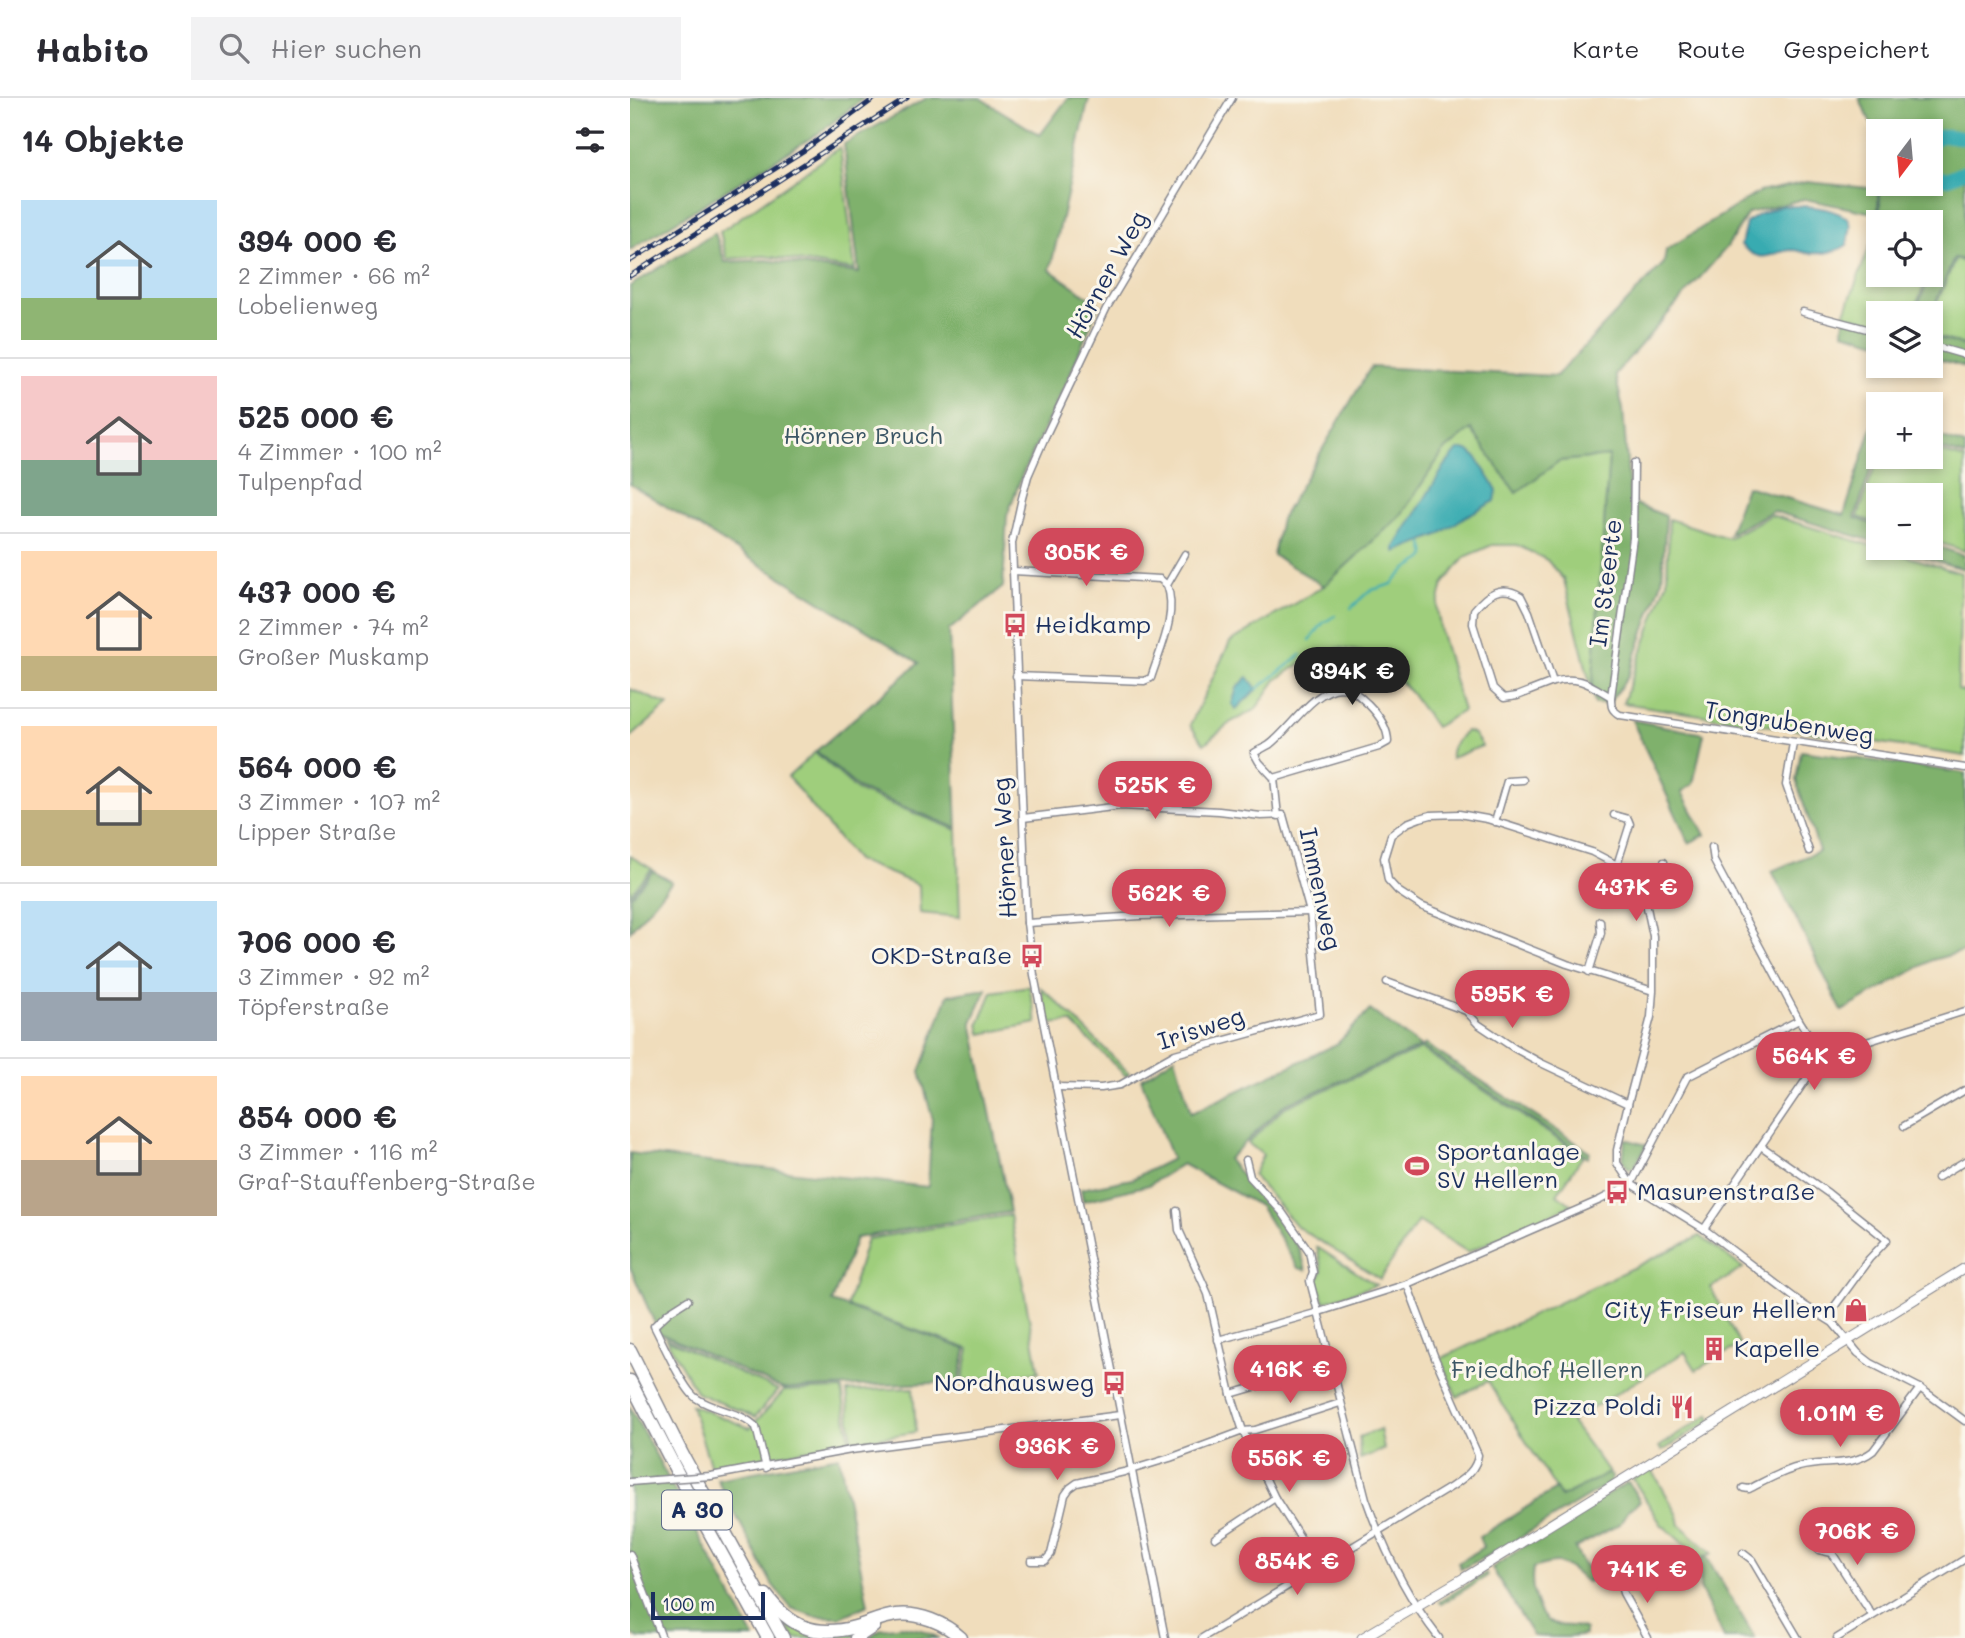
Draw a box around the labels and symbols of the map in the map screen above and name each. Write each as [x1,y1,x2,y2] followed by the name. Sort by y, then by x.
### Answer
[1866,119,1942,196] north arrow
[1058,205,1153,344] street label: Hörner Weg
[784,419,943,450] park label: Hörner Bruch
[1581,517,1628,649] street label: Im Steerte
[1029,528,1143,588] pin: 305K €
[1035,608,1151,639] place label: Heidkamp
[1001,611,1029,639] bus stop icon: Heidkamp
[1295,648,1409,707] pin: 394K €
[1702,693,1876,750] street label: Tongrubenweg
[1098,762,1212,821] pin: 525K €
[984,777,1023,919] street label: Hörner Weg
[1293,825,1350,953] street label: Immenweg
[1579,864,1693,923] pin: 437K €
[1112,870,1226,929] pin: 562K €
[871,939,1012,970] place label: OKD-Straße
[1018,942,1046,970] bus stop icon: OKD-Straße
[1455,970,1569,1030] pin: 595K €
[1153,999,1248,1056] street label: Irisweg
[1757,1032,1871,1092] pin: 564K €
[1437,1135,1580,1194] place label: Sportanlage SV Hellern
[1403,1152,1431,1180] sports icon: Sportanlage SV Hellern
[1637,1175,1815,1206] place label: Masurenstraße
[1603,1178,1631,1206] bus stop icon: Masurenstraße
[1604,1293,1836,1324] place label: City Friseur Hellern
[1842,1296,1870,1324] shop icon: City Friseur Hellern
[1734,1332,1820,1363] place label: Kapelle
[1700,1335,1728,1363] building icon: Kapelle
[1233,1346,1347,1405] pin: 416K €
[1451,1353,1643,1384] park label: Friedhof Hellern
[934,1366,1094,1397] place label: Nordhausweg
[1100,1369,1128,1397] bus stop icon: Nordhausweg
[1533,1390,1662,1421] place label: Pizza Poldi
[1775,1390,1905,1449] pin: 1.01M €
[1668,1393,1696,1421] restaurant icon: Pizza Poldi
[1000,1422,1114,1482] pin: 936K €
[1232,1434,1346,1494] pin: 556K €
[662,1490,732,1530] road number: A 30
[1800,1508,1914,1567] pin: 706K €
[1240,1538,1354,1597] pin: 854K €
[1590,1546,1704,1605] pin: 741K €
[651,1589,765,1621] scale bar

